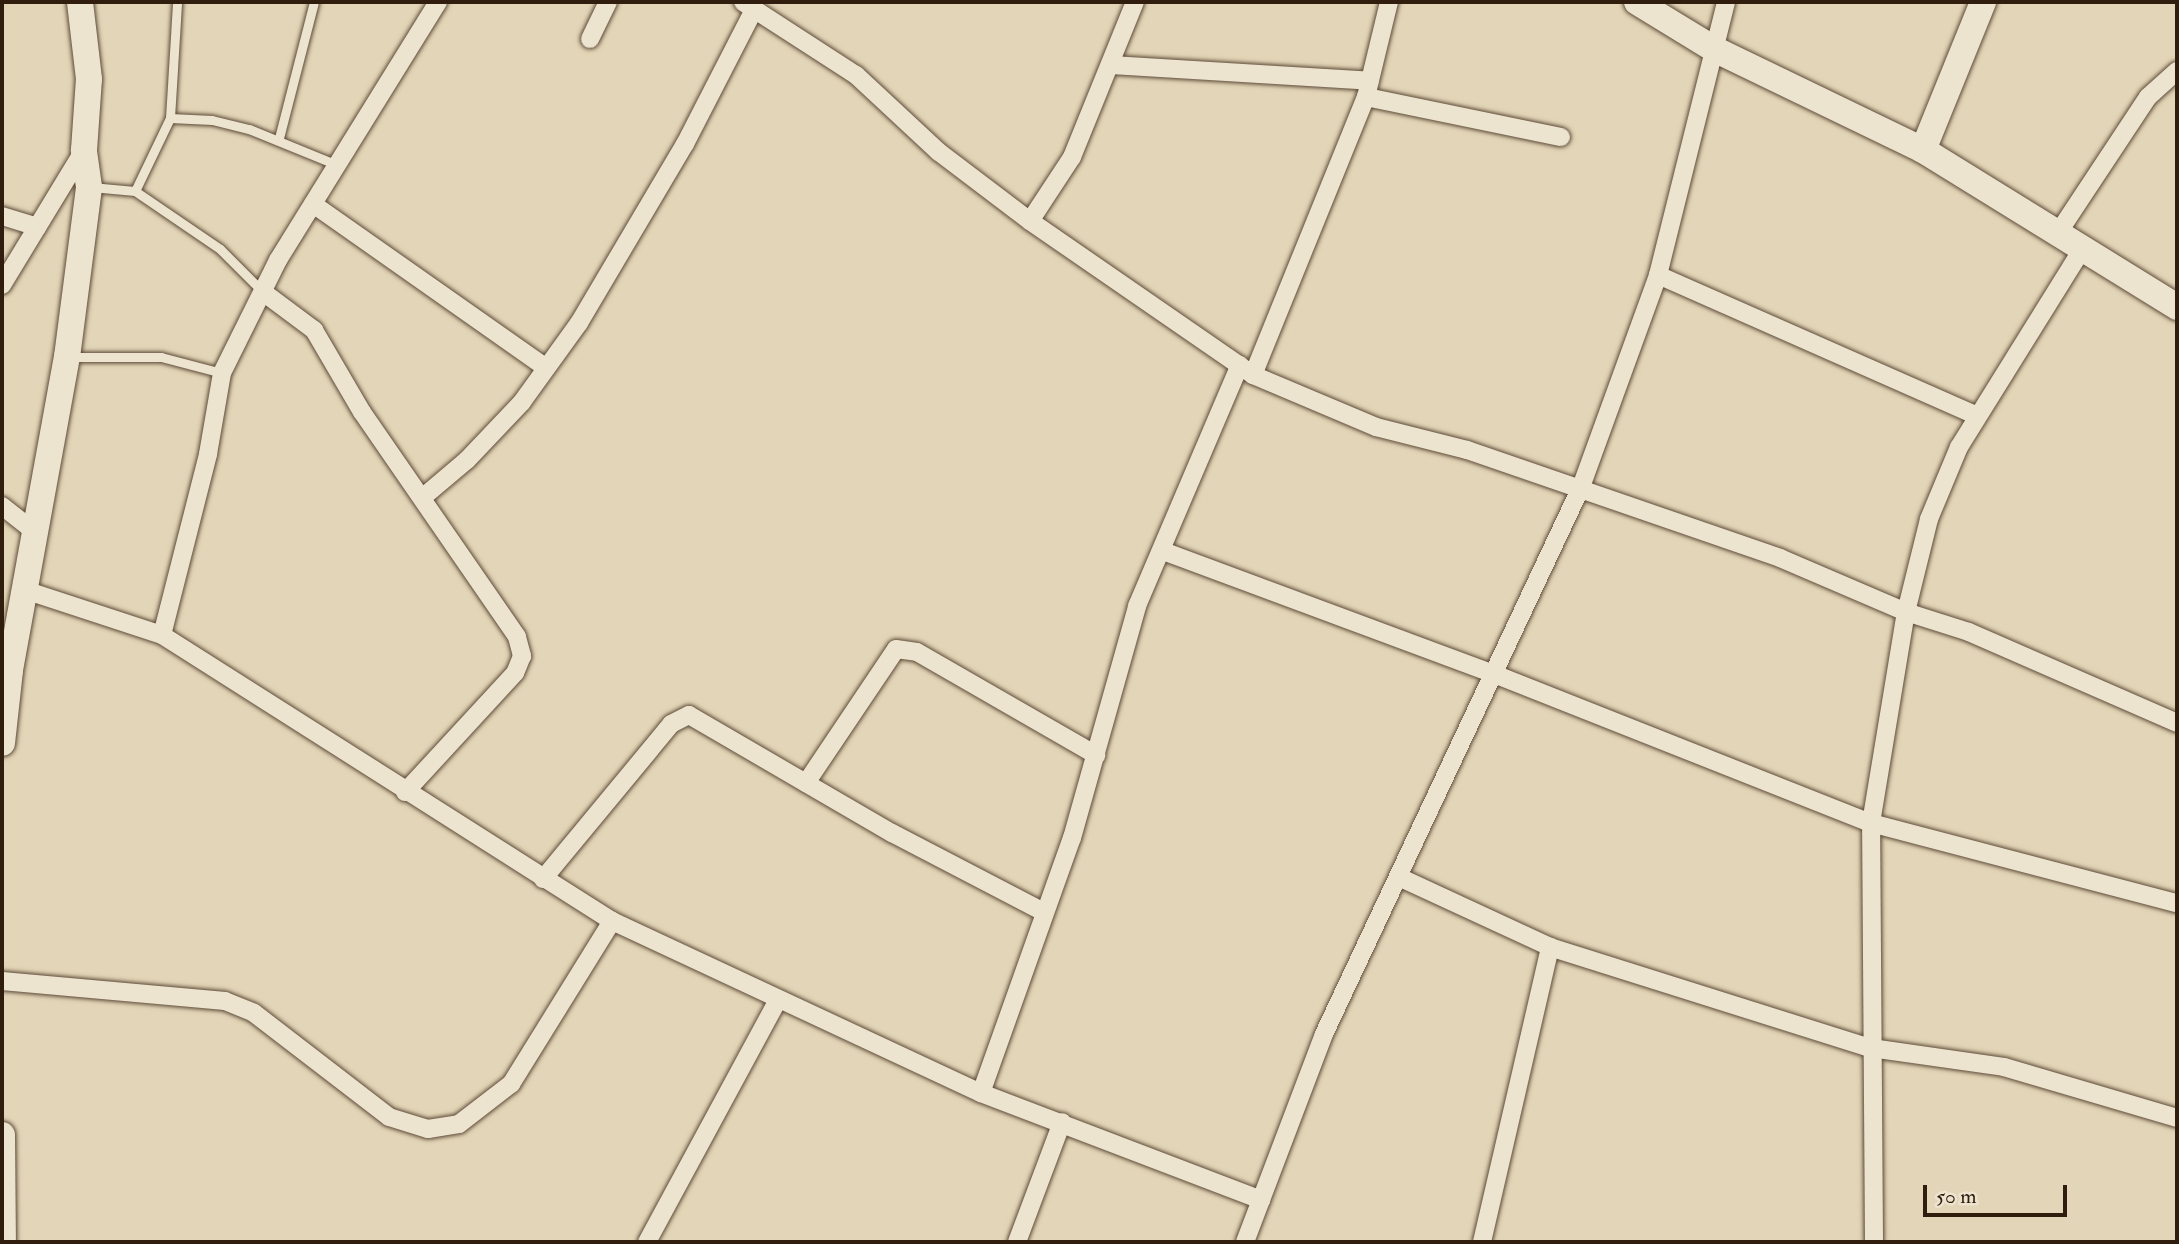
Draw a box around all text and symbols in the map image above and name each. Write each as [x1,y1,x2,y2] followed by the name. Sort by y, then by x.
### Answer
[1927,1170,2070,1214] scale bar
[1936,1183,1977,1210] text: 50 m

